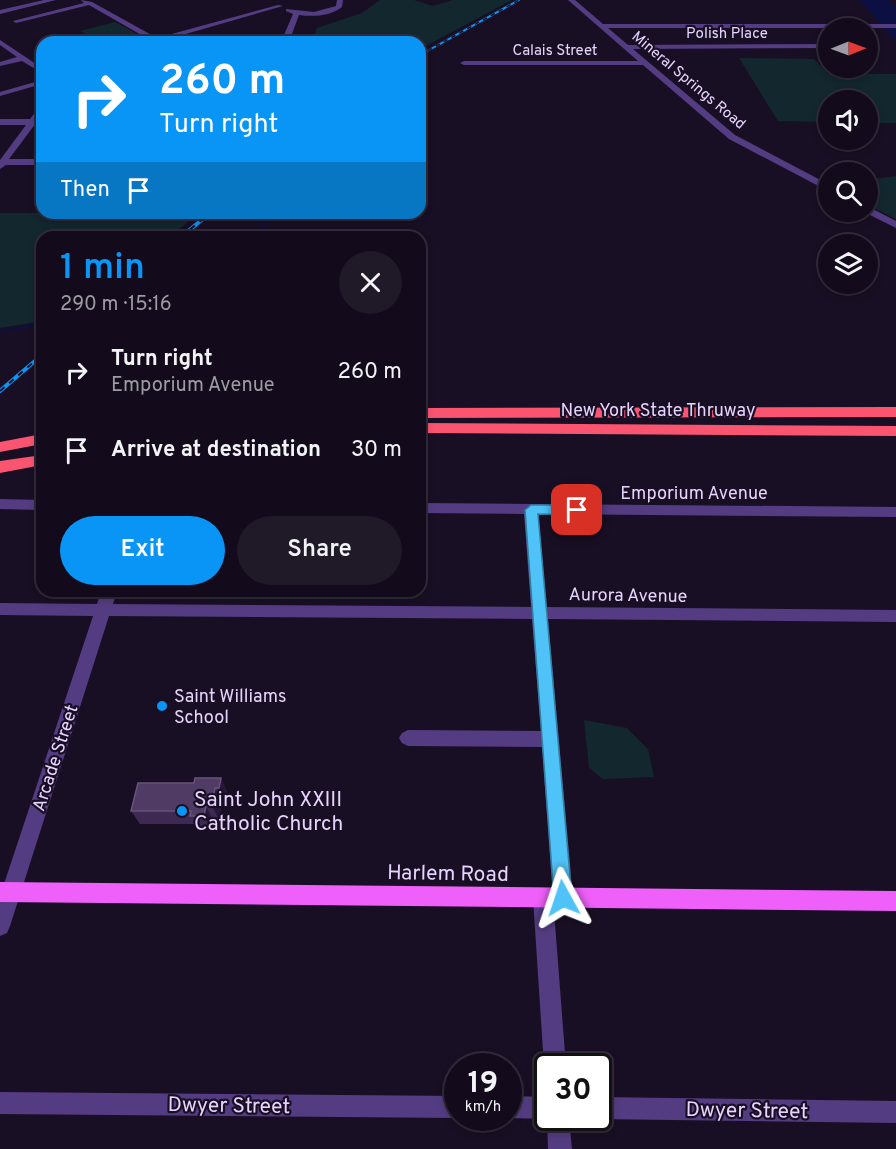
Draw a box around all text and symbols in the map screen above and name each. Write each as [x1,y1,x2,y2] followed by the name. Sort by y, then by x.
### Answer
[818,18,878,78] north arrow
[818,18,878,294] map controls
[686,25,768,44] street label: Polish Place
[627,28,749,134] street label: Mineral Springs Road
[512,42,598,61] street label: Calais Street
[159,56,285,109] text: 260 m
[60,60,138,138] icon: right
[818,90,878,150] button: sound
[159,108,278,142] text: Turn right
[818,162,878,222] button: search
[122,174,155,207] icon: arrive
[60,177,110,204] text: Then
[818,234,878,294] button: layers
[60,246,145,292] text: 1 min
[339,251,402,314] button: close
[60,292,172,318] text: 290 m · 15:16
[111,346,213,373] text: Turn right
[60,356,93,389] icon: right
[337,359,402,386] text: 260 m
[111,373,275,399] text: Emporium Avenue
[561,400,755,423] street label: New York State Thruway
[60,434,93,467] icon: arrive
[111,437,321,464] text: Arrive at destination
[351,437,402,464] text: 30 m
[620,483,768,506] street label: Emporium Avenue
[551,484,602,535] pin
[560,493,593,526] icon: arrive
[60,516,225,585] button: Exit
[237,516,402,585] button: Share
[568,584,688,609] street label: Aurora Avenue
[174,686,286,730] place label: Saint Williams School
[155,699,169,713] marker: Saint Williams School
[28,702,85,815] street label: Arcade Street
[194,787,343,838] place label: Saint John XXIII Catholic Church
[175,804,189,818] marker: Saint John XXIII Catholic Church
[387,860,509,889] street label: Harlem Road
[531,866,595,930] position arrow
[534,1053,612,1131] speed limit sign: 30
[468,1066,498,1103] text: 19
[167,1092,290,1121] street label: Dwyer Street
[685,1097,808,1126] street label: Dwyer Street
[465,1098,501,1117] text: km/h

